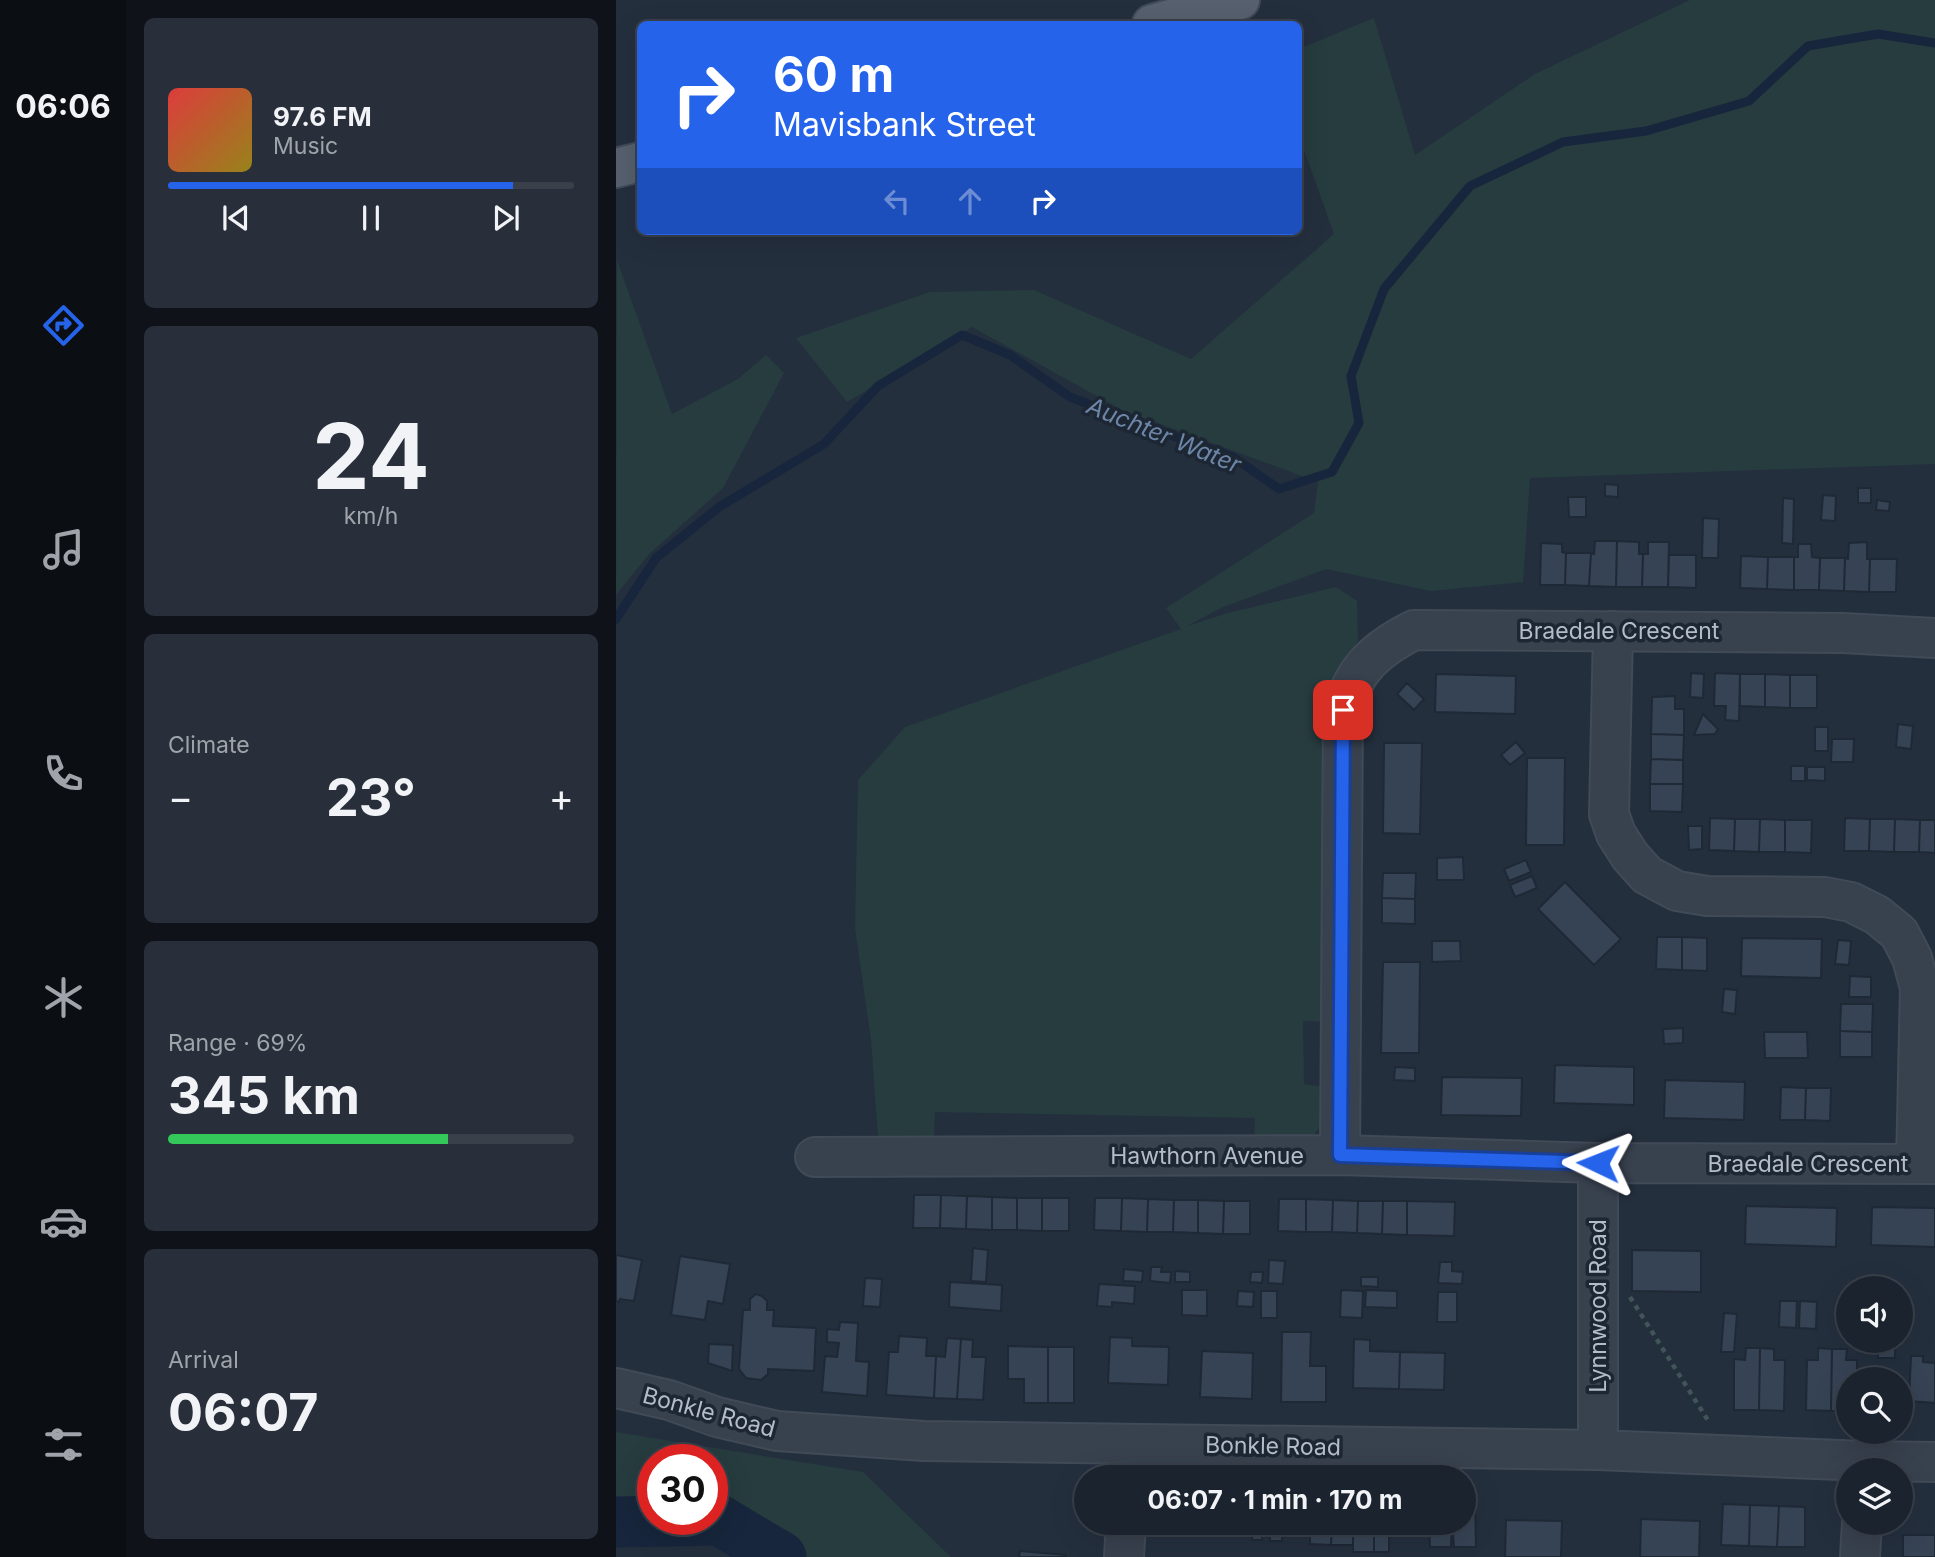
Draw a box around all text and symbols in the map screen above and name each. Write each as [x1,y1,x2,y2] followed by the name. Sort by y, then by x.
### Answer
[773,45,894,104] text: 60 m
[658,49,749,140] icon: right
[15,87,111,126] text: 06:06
[273,101,372,132] text: 97.6 FM
[773,105,1036,144] text: Mavisbank Street
[273,132,338,160] text: Music
[878,182,916,220] icon: left
[951,182,989,220] icon: ahead
[1024,182,1062,220] icon: right
[217,199,255,237] icon: previous
[352,199,390,237] icon: pause
[487,199,525,237] icon: next
[39,301,88,350] icon: directions
[1082,391,1246,479] water label: Auchter Water
[312,401,430,511] text: 24
[344,502,398,530] text: km/h
[39,525,88,574] icon: music
[1519,617,1720,645] street label: Braedale Crescent
[1313,680,1373,740] pin
[1324,691,1362,729] icon: arrive
[168,731,250,759] text: Climate
[39,749,88,798] icon: phone
[326,766,416,829] text: 23°
[168,774,193,820] text: −
[549,774,574,820] text: +
[39,973,88,1022] icon: climate
[168,1029,307,1057] text: Range · 69%
[168,1064,360,1127] text: 345 km
[1561,1126,1635,1200] position arrow
[1110,1142,1304,1170] street label: Hawthorn Avenue
[1708,1150,1909,1178] street label: Braedale Crescent
[39,1197,88,1246] icon: car
[1584,1219,1612,1393] street label: Lynnwood Road
[1836,1276,1913,1535] map controls
[1836,1276,1913,1353] button: sound
[168,1346,239,1374] text: Arrival
[1836,1367,1913,1444] button: search
[168,1381,319,1444] text: 06:07
[640,1381,778,1443] street label: Bonkle Road
[39,1420,88,1469] icon: filters
[1205,1431,1341,1461] street label: Bonkle Road
[637,1444,728,1535] speed limit sign: 30
[1836,1458,1913,1535] button: layers
[1148,1484,1402,1515] text: 06:07 · 1 min · 170 m

